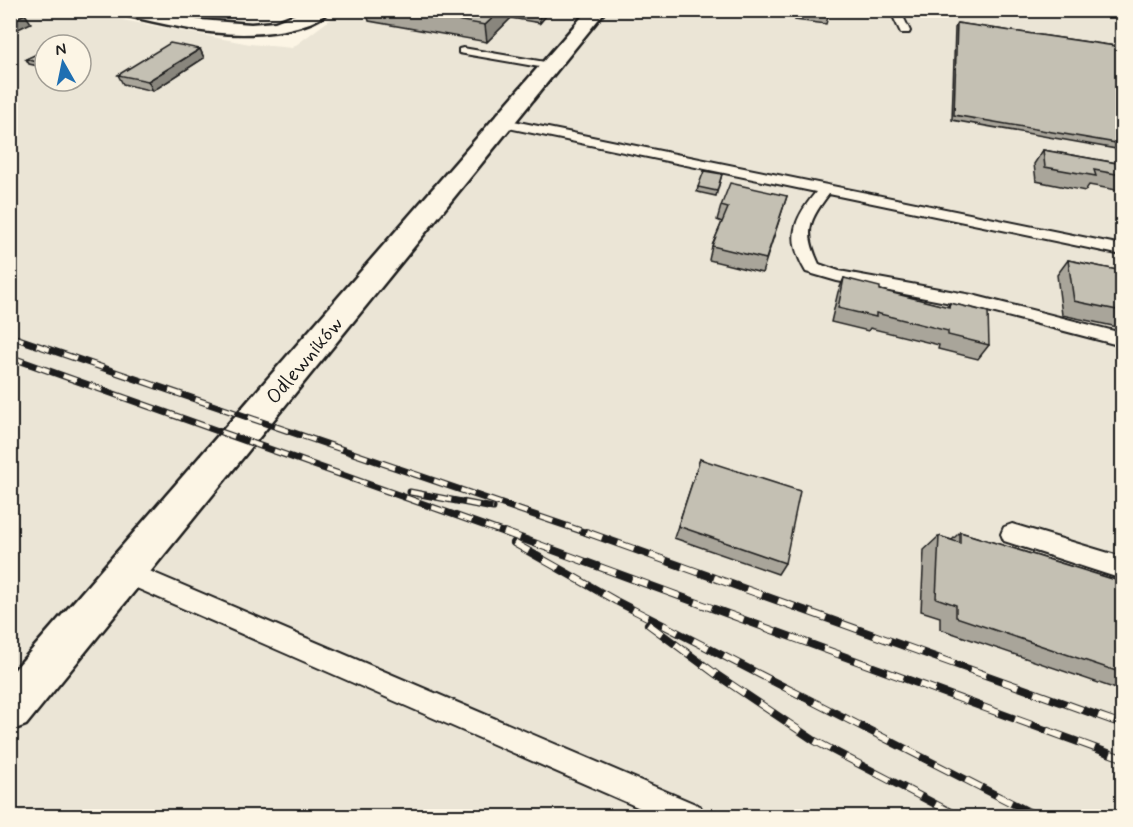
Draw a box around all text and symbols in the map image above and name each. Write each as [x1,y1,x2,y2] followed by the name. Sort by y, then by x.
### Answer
[33,33,93,93] north arrow
[54,38,68,61] text: N
[260,311,350,410] street label: Odlewników

